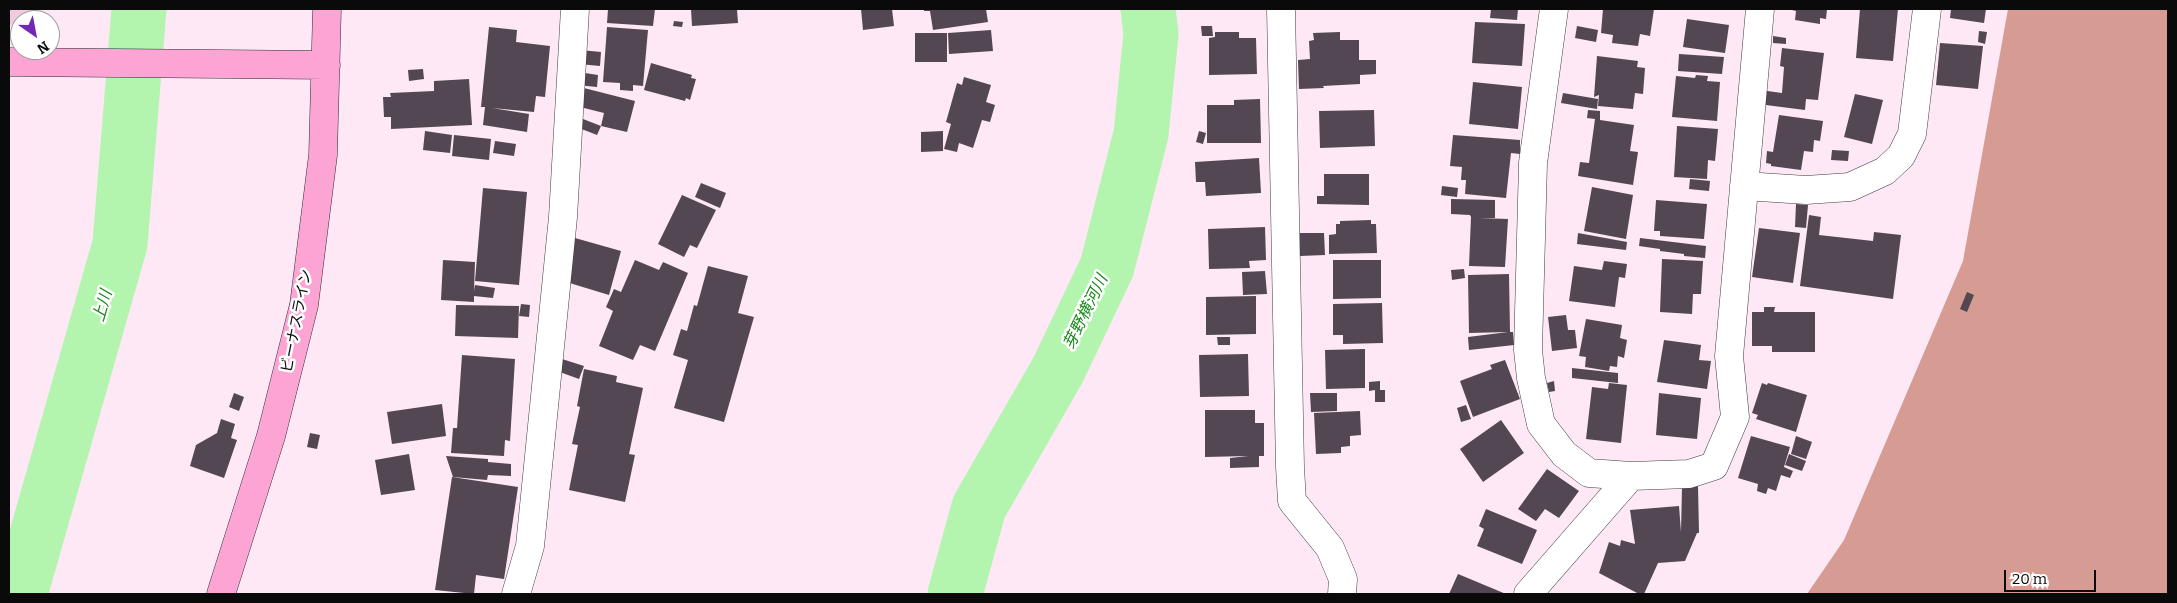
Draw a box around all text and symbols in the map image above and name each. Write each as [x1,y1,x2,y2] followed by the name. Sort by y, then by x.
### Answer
[10,10,60,60] north arrow
[34,37,52,57] text: N
[278,268,316,374] street label: ビーナスライン
[1060,272,1112,352] water label: 芽野横河川
[89,288,117,324] water label: 上川
[2007,560,2100,592] scale bar
[2012,570,2047,588] text: 20 m

